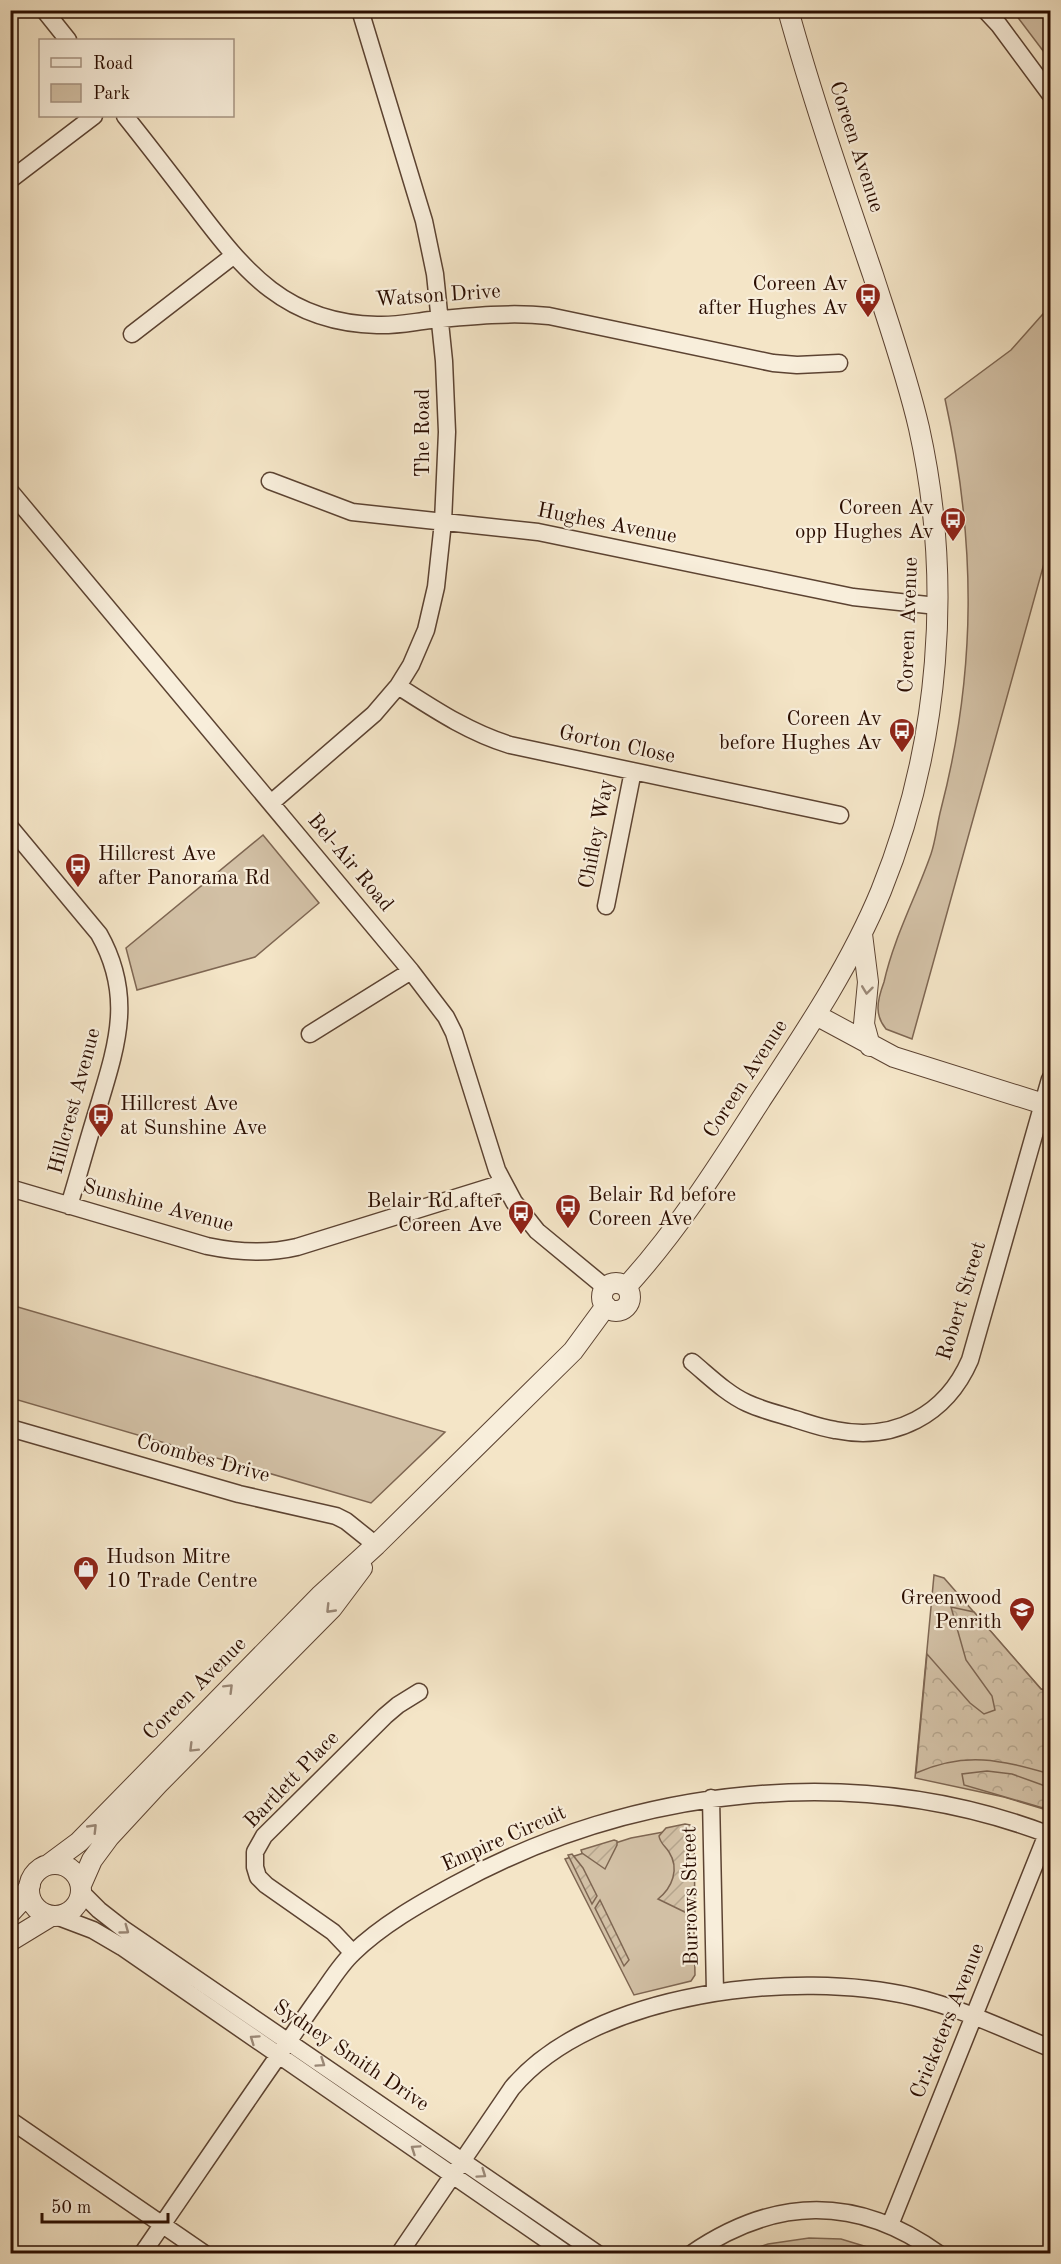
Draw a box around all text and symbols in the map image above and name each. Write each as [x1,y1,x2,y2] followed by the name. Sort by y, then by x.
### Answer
[39,39,234,117] legend
[93,55,133,73] text: Road
[825,79,887,215] street label: Coreen Avenue
[93,85,130,103] text: Park
[698,274,848,319] place label: Coreen Av after Hughes Av
[375,281,501,311] street label: Watson Drive
[853,281,883,319] bus stop icon: Coreen Av after Hughes Av
[413,389,434,477] street label: The Road
[795,498,934,543] place label: Coreen Av opp Hughes Av
[535,500,679,548] street label: Hughes Avenue
[938,505,968,543] bus stop icon: Coreen Av opp Hughes Av
[896,557,922,693] street label: Coreen Avenue
[719,709,882,754] place label: Coreen Av before Hughes Av
[887,716,917,754] bus stop icon: Coreen Av before Hughes Av
[557,722,677,768] street label: Gorton Close
[576,778,618,890] street label: Chifley Way
[303,810,397,916] street label: Bel-Air Road
[98,844,270,889] place label: Hillcrest Ave after Panorama Rd
[63,851,93,889] bus stop icon: Hillcrest Ave after Panorama Rd
[861,985,873,995] one-way arrow
[700,1016,792,1142] street label: Coreen Avenue
[45,1026,105,1176] street label: Hillcrest Avenue
[120,1094,267,1139] place label: Hillcrest Ave at Sunshine Ave
[86,1101,116,1139] bus stop icon: Hillcrest Ave at Sunshine Ave
[80,1176,236,1236] street label: Sunshine Avenue
[588,1185,736,1230] place label: Belair Rd before Coreen Ave
[367,1191,502,1236] place label: Belair Rd after Coreen Ave
[553,1192,583,1230] bus stop icon: Belair Rd before Coreen Ave
[506,1198,536,1236] bus stop icon: Belair Rd after Coreen Ave
[934,1239,990,1363] street label: Robert Street
[134,1431,272,1487] street label: Coombes Drive
[106,1547,257,1592] place label: Hudson Mitre 10 Trade Centre
[71,1554,101,1592] shop icon: Hudson Mitre 10 Trade Centre
[901,1588,1002,1633] place label: Greenwood Penrith
[1007,1595,1037,1633] school or university icon: Greenwood Penrith
[326,1602,337,1613] one-way arrow
[139,1633,251,1745] street label: Coreen Avenue
[222,1685,233,1696] one-way arrow
[241,1727,343,1833] street label: Bartlett Place
[189,1741,200,1752] one-way arrow
[439,1802,569,1876] street label: Empire Circuit
[85,1824,96,1835] one-way arrow
[679,1826,703,1966] street label: Burrows Street
[119,1923,130,1934] one-way arrow
[907,1940,989,2102] street label: Cricketers Avenue
[269,1996,433,2116] street label: Sydney Smith Drive
[249,2035,260,2046] one-way arrow
[314,2056,325,2067] one-way arrow
[410,2145,421,2156] one-way arrow
[475,2167,486,2178] one-way arrow
[42,2186,168,2224] scale bar
[51,2199,91,2217] text: 50 m

